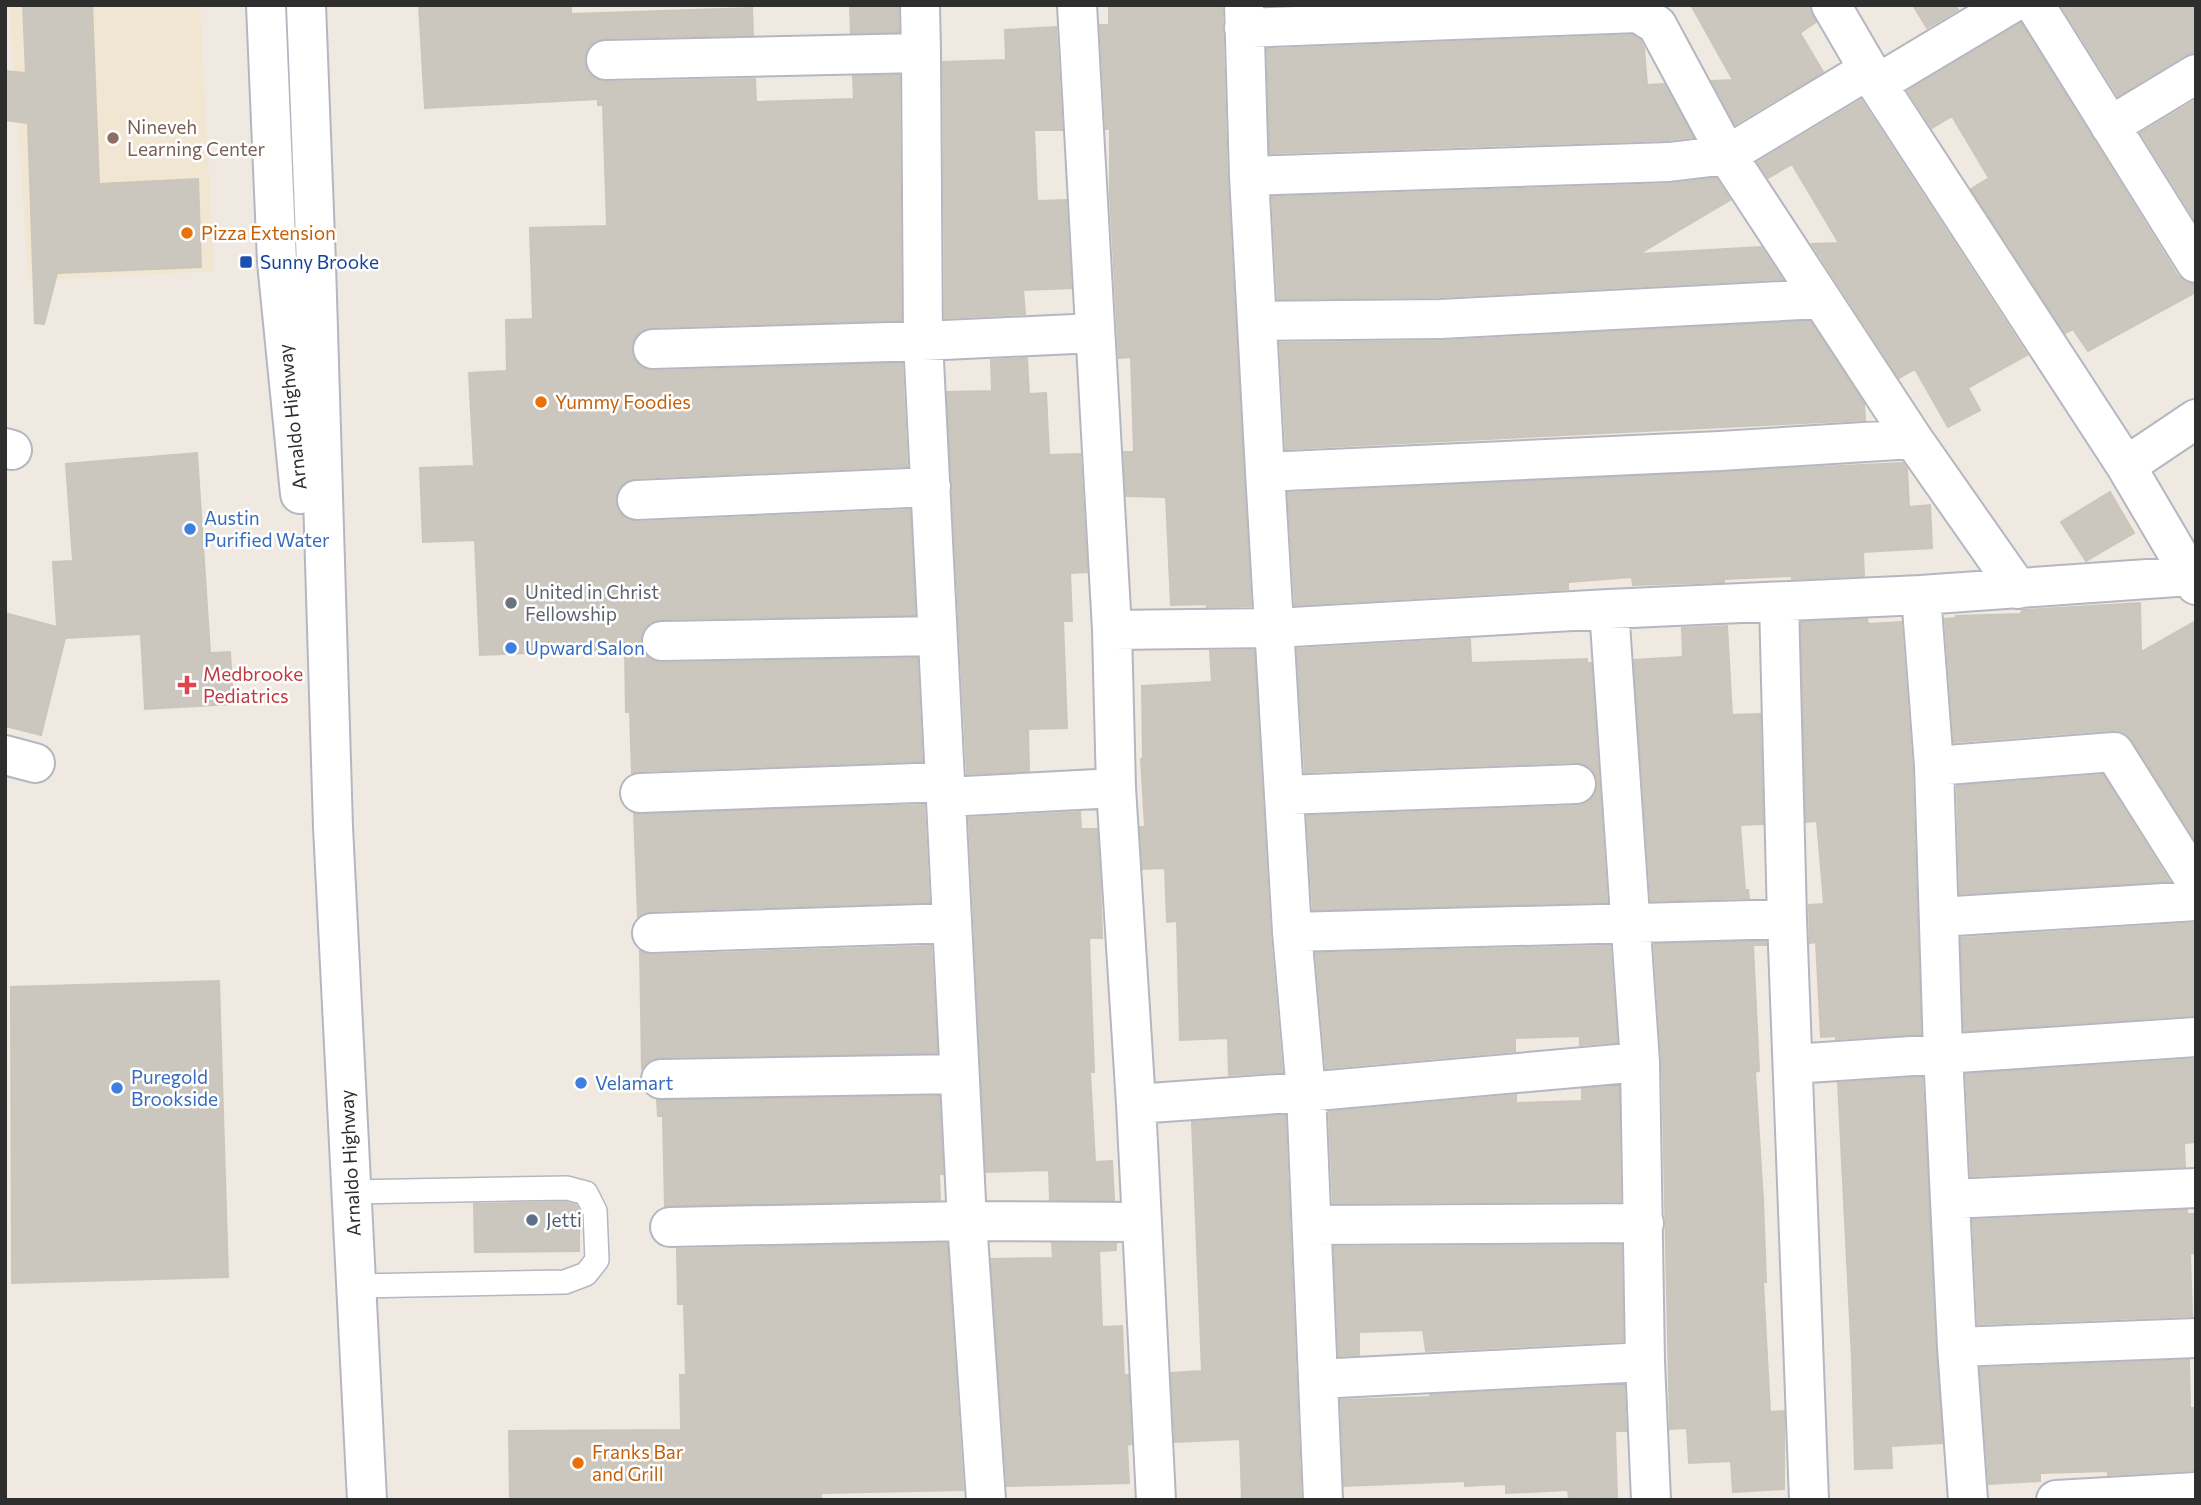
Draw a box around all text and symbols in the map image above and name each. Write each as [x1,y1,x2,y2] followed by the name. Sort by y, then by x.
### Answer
[127,115,266,160] place label: Nineveh Learning Center
[105,130,121,146] marker: Nineveh Learning Center
[201,221,336,244] place label: Pizza Extension
[179,225,195,241] marker: Pizza Extension
[260,250,379,273] place label: Sunny Brooke
[238,254,254,270] marker: Sunny Brooke
[272,343,311,491] street label: Arnaldo Highway
[555,390,691,413] place label: Yummy Foodies
[533,394,549,410] marker: Yummy Foodies
[204,506,330,551] place label: Austin Purified Water
[182,521,198,537] marker: Austin Purified Water
[525,580,659,625] place label: United in Christ Fellowship
[503,595,519,611] marker: United in Christ Fellowship
[525,636,645,659] place label: Upward Salon
[503,640,519,656] marker: Upward Salon
[203,662,303,707] place label: Medbrooke Pediatrics
[177,675,197,695] marker: Medbrooke Pediatrics
[131,1065,218,1110] place label: Puregold Brookside
[595,1071,674,1094] place label: Velamart
[573,1075,589,1091] marker: Velamart
[109,1080,125,1096] marker: Puregold Brookside
[334,1089,365,1237] street label: Arnaldo Highway
[546,1208,582,1231] place label: Jetti
[524,1212,540,1228] marker: Jetti
[592,1440,684,1485] place label: Franks Bar and Grill
[570,1455,586,1471] marker: Franks Bar and Grill

